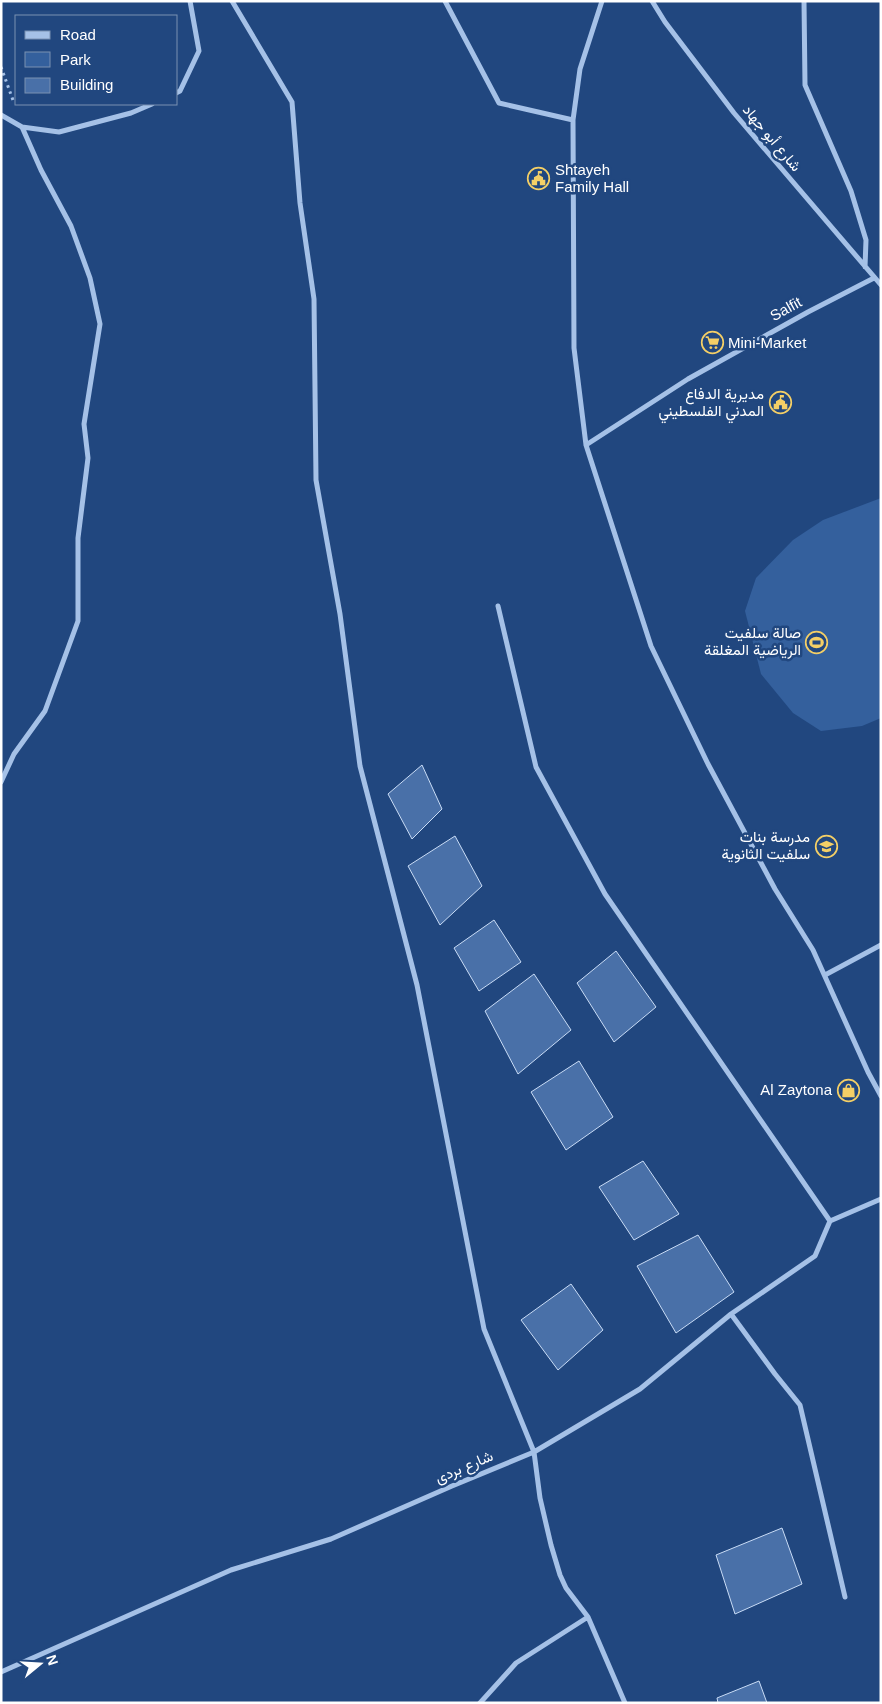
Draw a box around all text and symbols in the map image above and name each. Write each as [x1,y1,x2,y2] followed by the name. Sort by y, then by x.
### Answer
[15,15,178,105] legend
[60,26,96,43] text: Road
[60,51,91,68] text: Park
[60,76,113,93] text: Building
[737,101,805,176] street label: شارع أبو جهاد
[555,161,629,195] place label: Shtayeh Family Hall
[527,167,551,191] public building icon: Shtayeh Family Hall
[767,293,805,324] street label: Salfit
[700,331,724,355] supermarket icon: Mini-Market
[728,334,807,351] place label: Mini-Market
[658,385,764,424] place label: مديرية الدفاع المدني الفلسطيني
[768,391,792,415] public building icon: مديرية الدفاع المدني الفلسطيني
[704,624,801,659] place label: صالة سلفيت الرياضية المغلقة
[805,630,829,654] sports icon: صالة سلفيت الرياضية المغلقة
[722,828,810,863] place label: مدرسة بنات سلفيت الثانوية
[814,834,838,858] school or university icon: مدرسة بنات سلفيت الثانوية
[836,1078,860,1102] shop icon: Al Zaytona
[760,1081,833,1098] place label: Al Zaytona
[432,1447,497,1489] street label: شارع بردى
[15,1639,65,1689] north arrow
[43,1653,62,1667] text: N

